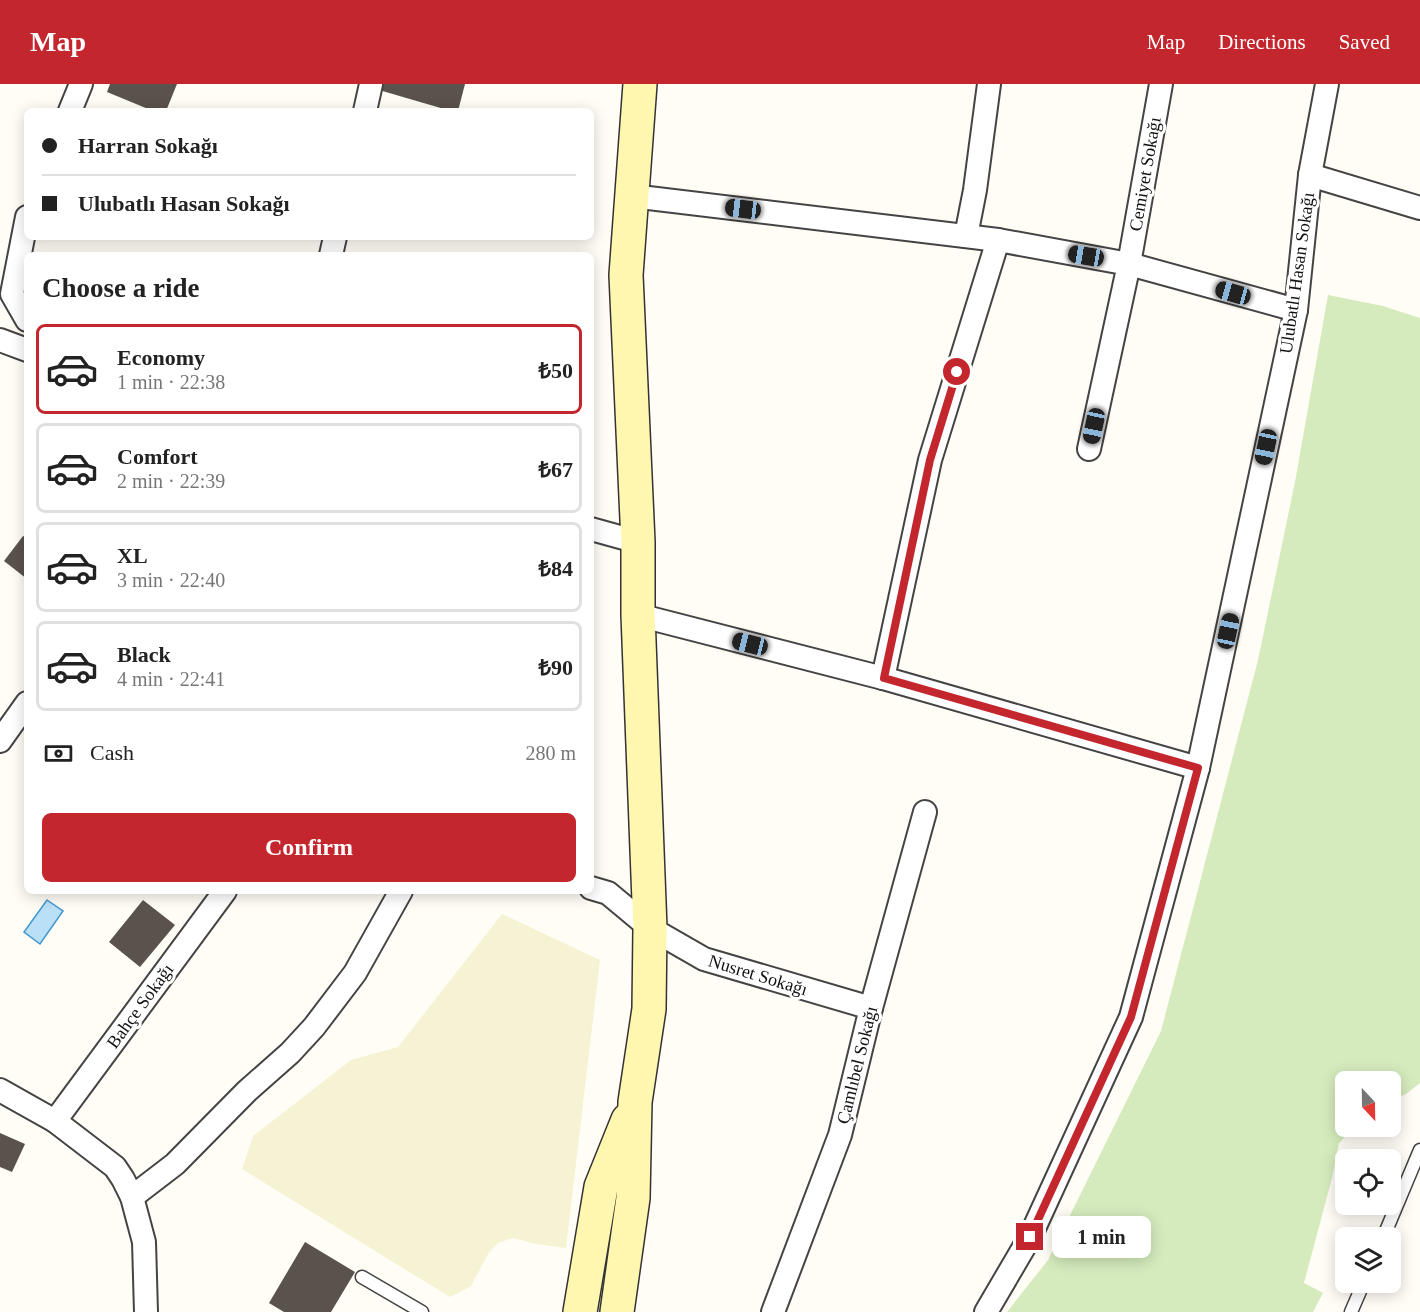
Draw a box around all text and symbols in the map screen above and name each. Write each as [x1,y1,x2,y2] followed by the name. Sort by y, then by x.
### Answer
[30,26,86,57] text: Map
[1147,30,1185,54] text: Map
[1218,30,1306,54] text: Directions
[1339,30,1390,54] text: Saved
[1125,115,1165,233] street label: Cemiyet Sokağı
[78,133,218,158] text: Harran Sokağı
[78,191,290,216] text: Ulubatlı Hasan Sokağı
[1276,191,1318,355] street label: Ulubatlı Hasan Sokağı
[724,198,762,220] car
[1067,244,1105,268] car
[42,273,200,303] text: Choose a ride
[1213,279,1253,307] car
[45,342,99,396] icon: car
[117,345,205,370] text: Economy
[538,358,573,383] text: ₺50
[943,358,970,385] route start
[117,371,225,393] text: 1 min · 22:38
[1081,407,1107,445] car
[1253,428,1279,466] car
[45,441,99,495] icon: car
[117,444,198,469] text: Comfort
[538,457,573,482] text: ₺67
[117,470,225,492] text: 2 min · 22:39
[45,540,99,594] icon: car
[117,543,148,568] text: XL
[538,556,573,581] text: ₺84
[117,569,225,591] text: 3 min · 22:40
[1215,612,1241,650] car
[730,631,770,657] car
[45,639,99,693] icon: car
[117,642,171,667] text: Black
[538,655,573,680] text: ₺90
[117,668,225,690] text: 4 min · 22:41
[42,737,75,770] icon: cash
[90,740,134,765] text: Cash
[525,742,576,764] text: 280 m
[42,813,576,882] button: Confirm
[706,950,810,1000] street label: Nusret Sokağı
[103,960,177,1052] street label: Bahçe Sokağı
[833,1004,881,1126] street label: Çamlıbel Sokağı
[1335,1071,1401,1137] north arrow
[1335,1071,1401,1293] map controls
[1335,1149,1401,1215] button: locate
[1051,1216,1150,1258] callout: 1 min
[1016,1223,1043,1250] route end
[1077,1226,1126,1248] text: 1 min
[1335,1227,1401,1293] button: layers

